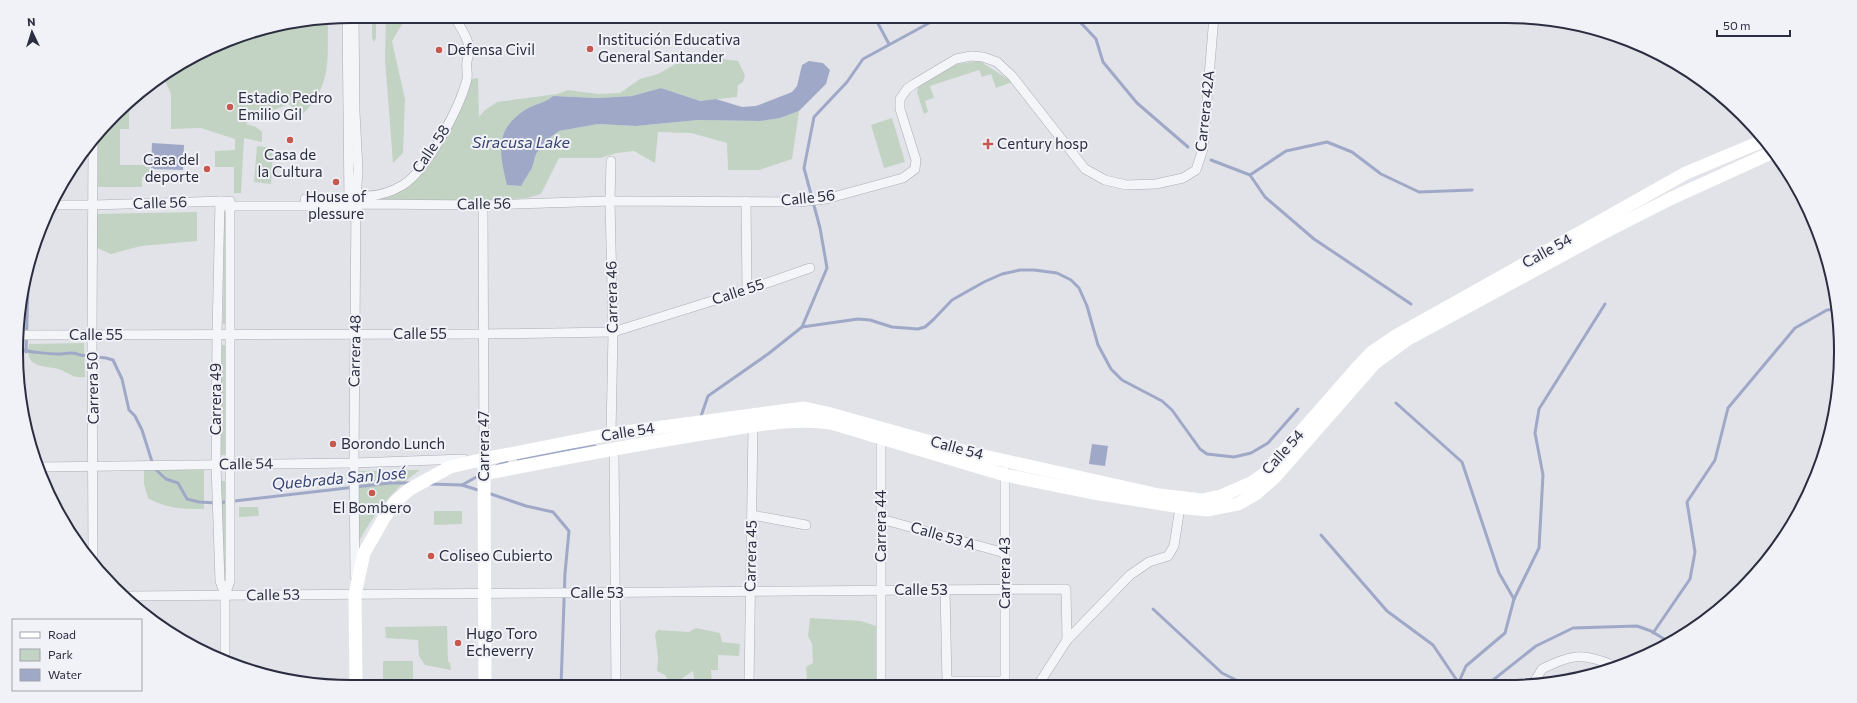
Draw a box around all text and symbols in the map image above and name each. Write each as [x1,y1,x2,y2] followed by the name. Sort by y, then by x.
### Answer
[12,12,52,52] north arrow
[1717,12,1790,38] scale bar
[27,15,36,28] text: N
[1723,18,1751,32] text: 50 m
[598,30,740,65] place label: Institución Educativa General Santander
[447,40,535,58] place label: Defensa Civil
[585,44,595,54] marker: Institución Educativa General Santander
[434,45,444,55] marker: Defensa Civil
[1191,69,1217,153] street label: Carrera 42A
[238,88,332,123] place label: Estadio Pedro Emilio Gil
[225,102,235,112] marker: Estadio Pedro Emilio Gil
[408,121,453,176] street label: Calle 58
[472,132,571,151] water label: Siracusa Lake
[997,134,1088,152] place label: Century hosp
[285,135,295,145] marker: Casa de la Cultura
[982,138,994,150] marker: Century hosp
[257,145,323,180] place label: Casa de la Cultura
[143,150,199,185] place label: Casa del deporte
[202,164,212,174] marker: Casa del deporte
[331,177,341,187] marker: House of plessure
[780,185,836,209] street label: Calle 56
[306,187,367,222] place label: House of plessure
[133,192,187,212] street label: Calle 56
[457,194,511,212] street label: Calle 56
[1518,229,1575,271] street label: Calle 54
[601,261,621,333] street label: Carrera 46
[709,274,766,308] street label: Calle 55
[344,315,364,387] street label: Carrera 48
[393,324,447,342] street label: Calle 55
[69,325,123,343] street label: Calle 55
[82,351,102,425] street label: Carrera 50
[206,363,224,435] street label: Carrera 49
[474,410,492,481] street label: Carrera 47
[600,418,656,444] street label: Calle 54
[1257,425,1307,477] street label: Calle 54
[929,431,986,463] street label: Calle 54
[341,434,445,452] place label: Borondo Lunch
[328,439,338,449] marker: Borondo Lunch
[219,454,273,472] street label: Calle 54
[271,462,408,493] water label: Quebrada San José
[367,488,377,498] marker: El Bombero
[871,490,889,562] street label: Carrera 44
[333,498,411,516] place label: El Bombero
[909,517,978,553] street label: Calle 53 A
[740,520,760,592] street label: Carrera 45
[995,537,1013,609] street label: Carrera 43
[439,546,553,564] place label: Coliseo Cubierto
[426,551,436,561] marker: Coliseo Cubierto
[894,580,948,598] street label: Calle 53
[570,583,624,601] street label: Calle 53
[246,585,300,603] street label: Calle 53
[12,619,142,691] legend
[466,624,538,659] place label: Hugo Toro Echeverry
[48,627,76,641] text: Road
[453,638,463,648] marker: Hugo Toro Echeverry
[48,647,74,661] text: Park
[48,667,82,681] text: Water

